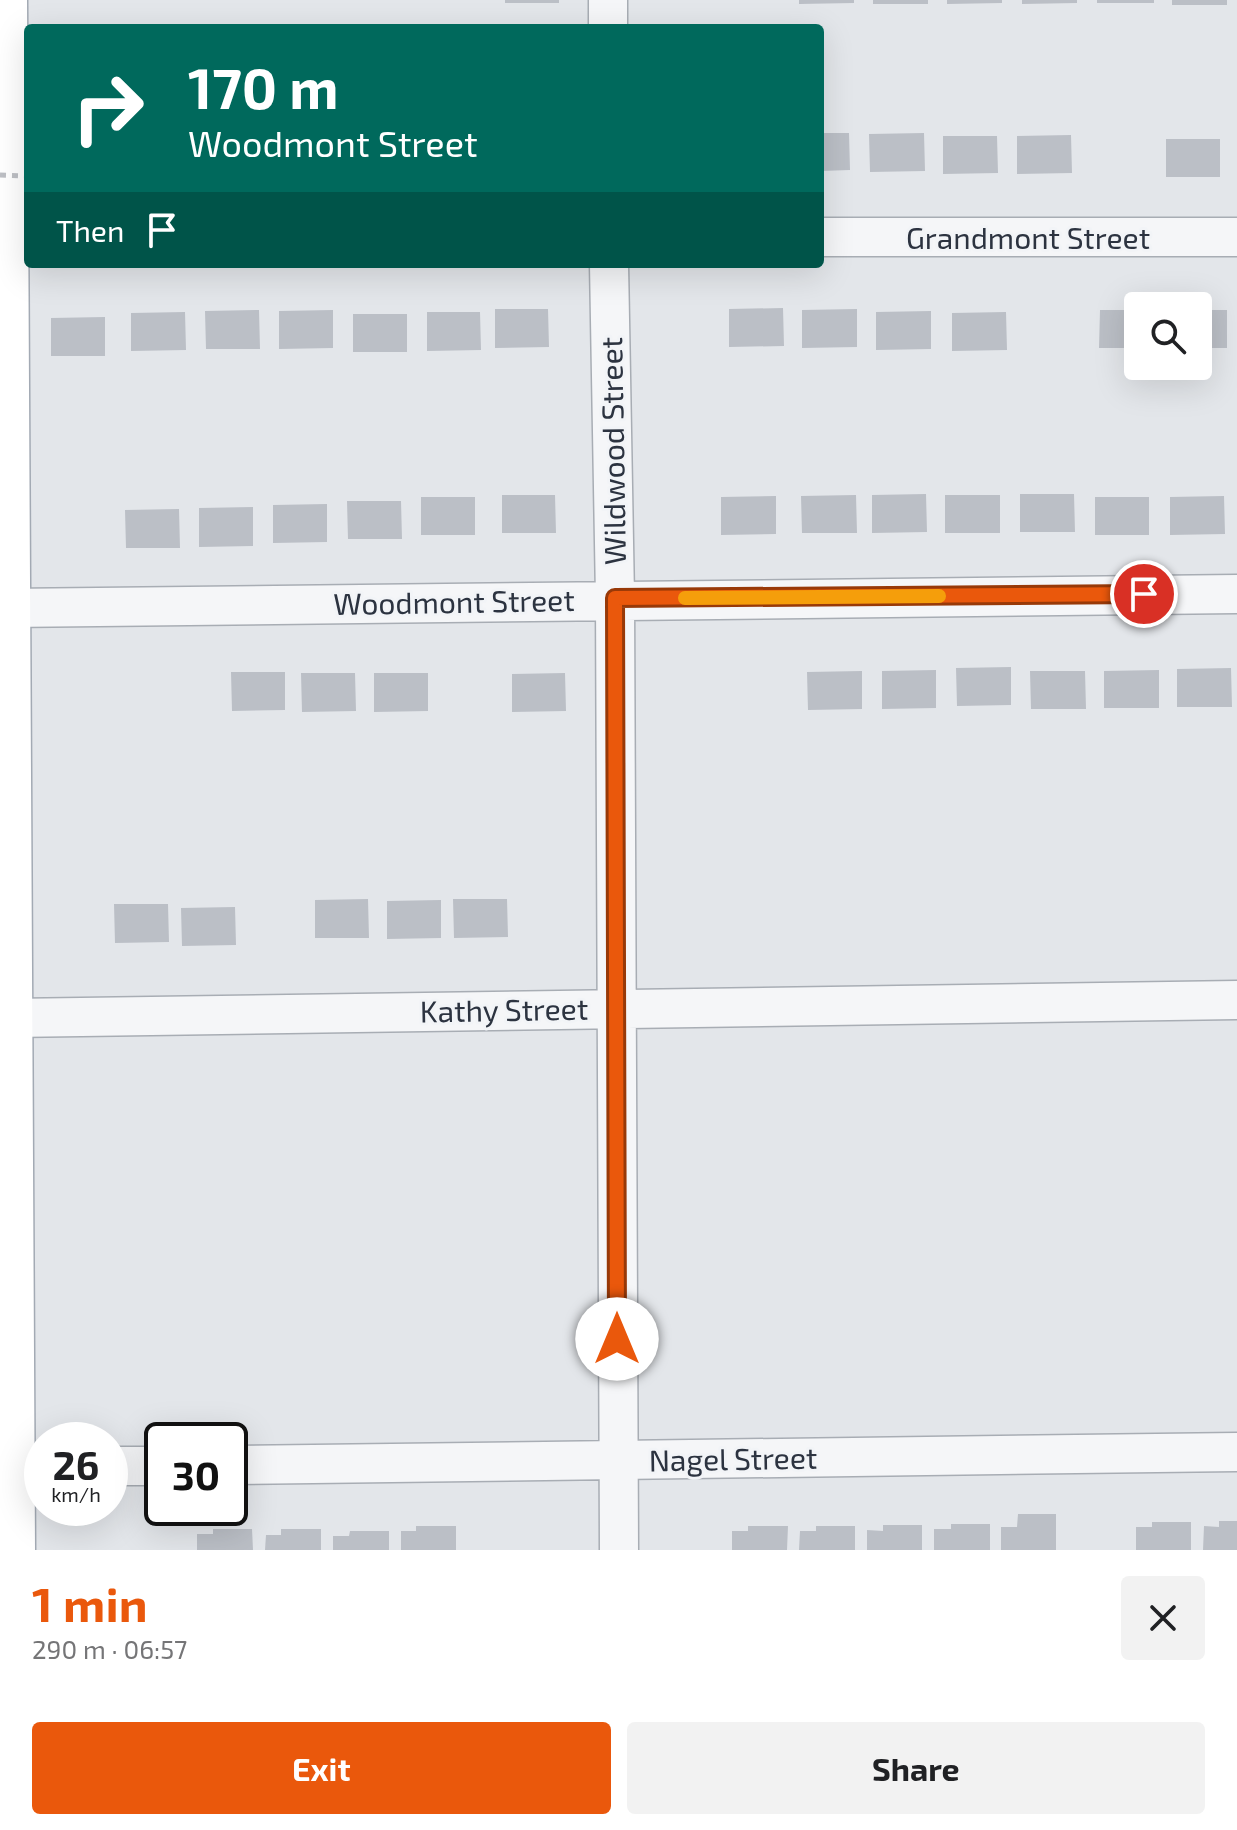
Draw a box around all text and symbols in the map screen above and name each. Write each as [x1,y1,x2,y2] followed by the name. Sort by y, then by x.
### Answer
[188,53,339,120] text: 170 m
[56,56,160,160] icon: right
[188,121,478,164] text: Woodmont Street
[140,208,184,252] icon: arrive
[56,212,124,248] text: Then
[906,219,1150,255] street label: Grandmont Street
[1124,292,1212,380] map controls
[1124,292,1212,380] button: search
[592,337,632,565] street label: Wildwood Street
[1110,560,1178,628] pin
[1122,572,1166,616] icon: arrive
[333,581,575,621] street label: Woodmont Street
[420,990,588,1028] street label: Kathy Street
[575,1297,659,1381] position arrow
[144,1422,248,1526] speed limit sign: 30
[648,1439,818,1477] street label: Nagel Street
[53,1440,99,1488] text: 26
[51,1482,101,1506] text: km/h
[32,1574,148,1632] text: 1 min
[1121,1576,1205,1660] button: close
[32,1633,187,1664] text: 290 m · 06:57
[32,1722,611,1814] button: Exit
[627,1722,1205,1814] button: Share

